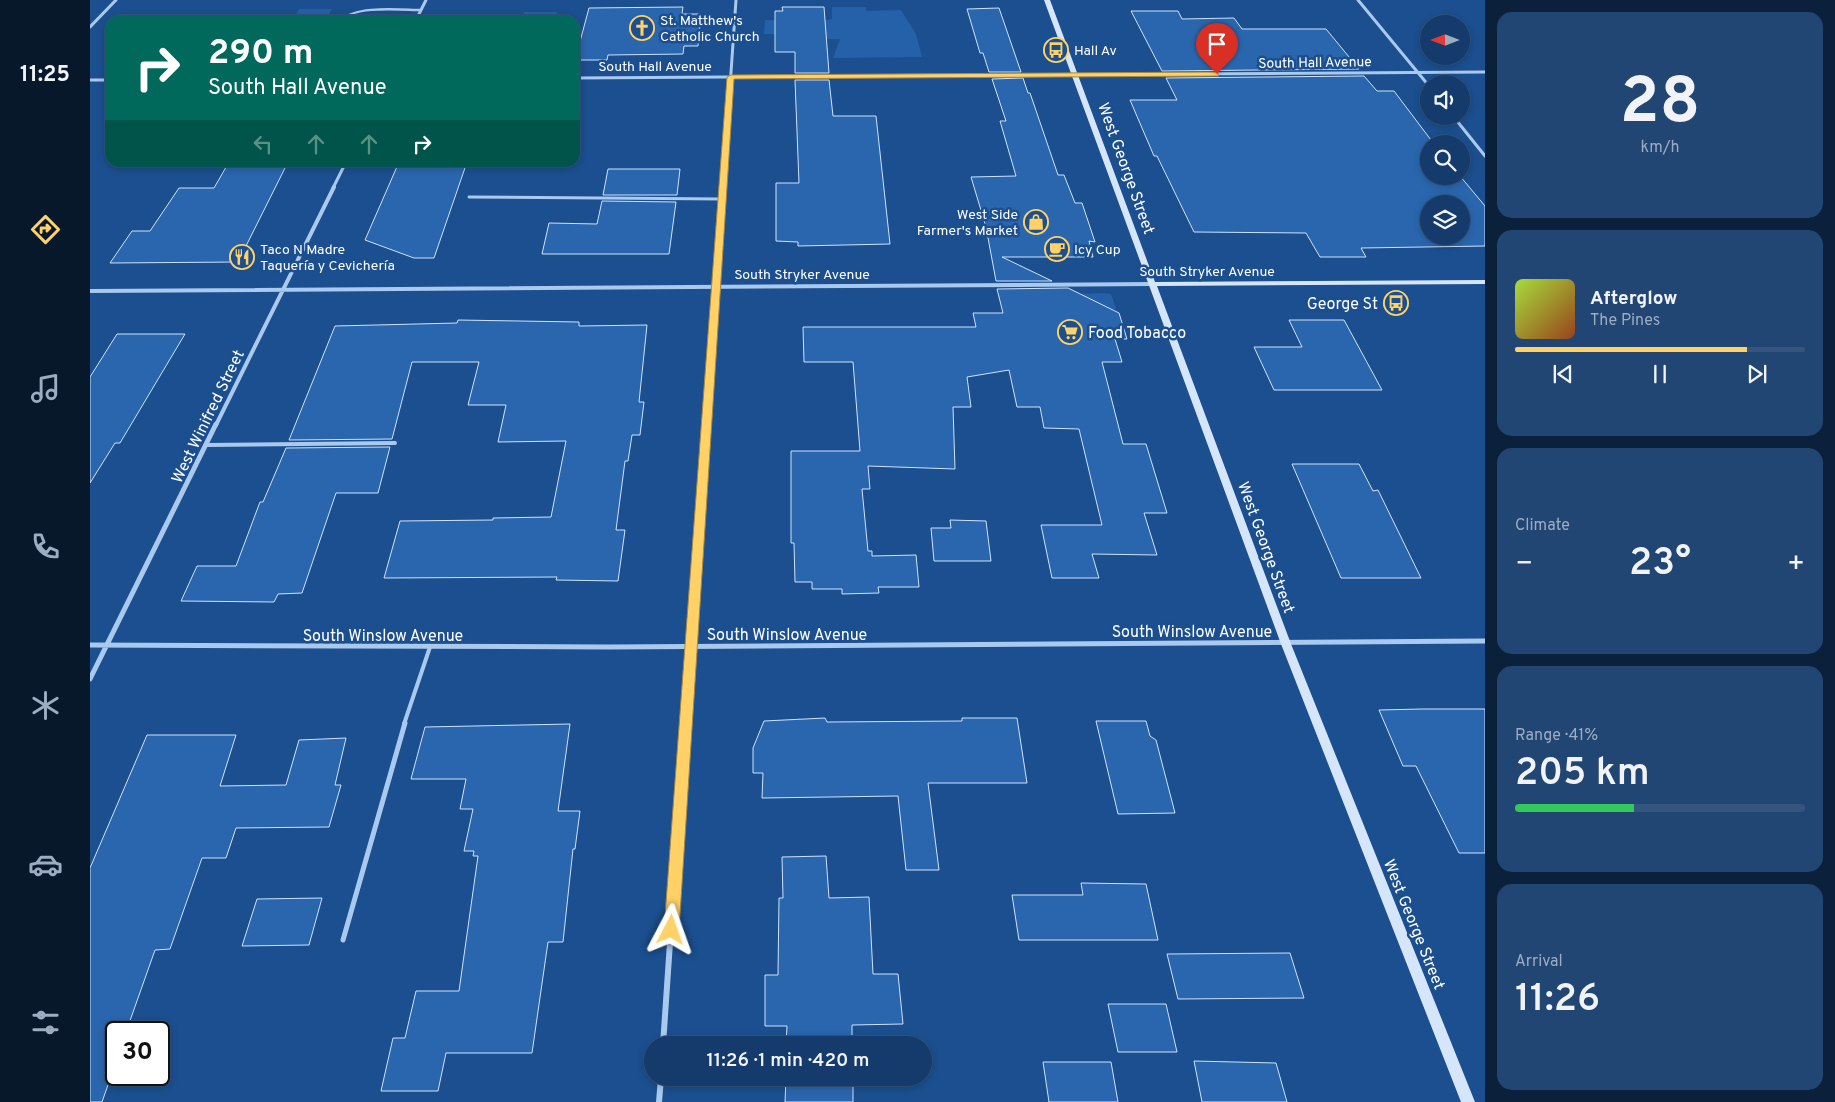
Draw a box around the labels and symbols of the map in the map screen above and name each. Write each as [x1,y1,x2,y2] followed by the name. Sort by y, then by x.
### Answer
[660,13,760,46] place label: St. Matthew's Catholic Church
[629,15,655,41] church icon: St. Matthew's Catholic Church
[1420,15,1470,65] north arrow
[1196,23,1238,74] pin
[1043,37,1069,63] bus stop icon: Hall Av
[1074,43,1117,60] place label: Hall Av
[1258,54,1372,73] street label: South Hall Avenue
[598,59,712,76] street label: South Hall Avenue
[1092,100,1158,237] street label: West George Street
[917,207,1018,240] place label: West Side Farmer's Market
[1023,209,1049,235] shop icon: West Side Farmer's Market
[1044,236,1070,262] cafe icon: Icy Cup
[260,242,395,275] place label: Taco N Madre Taquería y Cevichería
[1074,242,1121,259] place label: Icy Cup
[229,244,255,270] restaurant icon: Taco N Madre Taquería y Cevichería
[1139,264,1275,281] street label: South Stryker Avenue
[734,267,870,284] street label: South Stryker Avenue
[1383,290,1409,316] bus stop icon: George St
[1307,295,1378,315] place label: George St
[1057,319,1083,345] supermarket icon: Food Tobacco
[1088,324,1186,344] place label: Food Tobacco
[168,347,250,487] street label: West Winifred Street
[1232,479,1298,616] street label: West George Street
[1112,623,1272,643] street label: South Winslow Avenue
[707,626,867,646] street label: South Winslow Avenue
[303,627,463,647] street label: South Winslow Avenue
[1378,857,1448,993] street label: West George Street
[644,903,696,955] position arrow
[105,1021,170,1086] speed limit sign: 30

